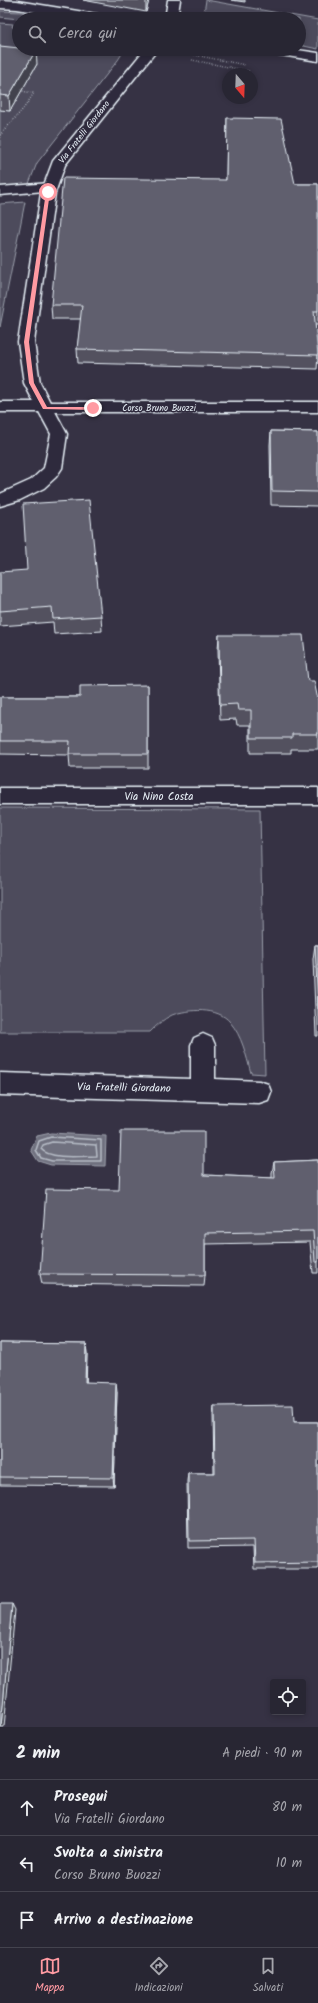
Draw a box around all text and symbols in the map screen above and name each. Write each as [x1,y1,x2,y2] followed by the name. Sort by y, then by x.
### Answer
[12,12,306,56] search box
[58,22,116,46] text: Cerca qui
[26,23,48,45] icon: search
[222,68,258,104] north arrow
[55,97,114,167] street label: Via Fratelli Giordano
[39,183,57,201] route start
[84,399,102,417] route end
[122,401,197,416] street label: Corso Bruno Buozzi
[124,788,194,806] street label: Via Nino Costa
[77,1078,171,1098] street label: Via Fratelli Giordano
[270,1679,306,1715] map controls
[270,1679,306,1715] button: locate
[16,1740,60,1767] text: 2 min
[222,1743,302,1764] text: A piedi · 90 m
[54,1785,107,1809] text: Prosegui
[16,1797,38,1819] icon: ahead
[272,1797,302,1818] text: 80 m
[54,1809,165,1830] text: Via Fratelli Giordano
[54,1841,163,1865] text: Svolta a sinistra
[16,1853,38,1875] icon: left
[276,1853,302,1874] text: 10 m
[54,1865,160,1886] text: Corso Bruno Buozzi
[54,1908,193,1932] text: Arrivo a destinazione
[16,1909,38,1931] icon: arrive
[35,1955,64,1997] tab: Mappa
[134,1955,183,1997] tab: Indicazioni
[253,1955,283,1997] tab: Salvati

